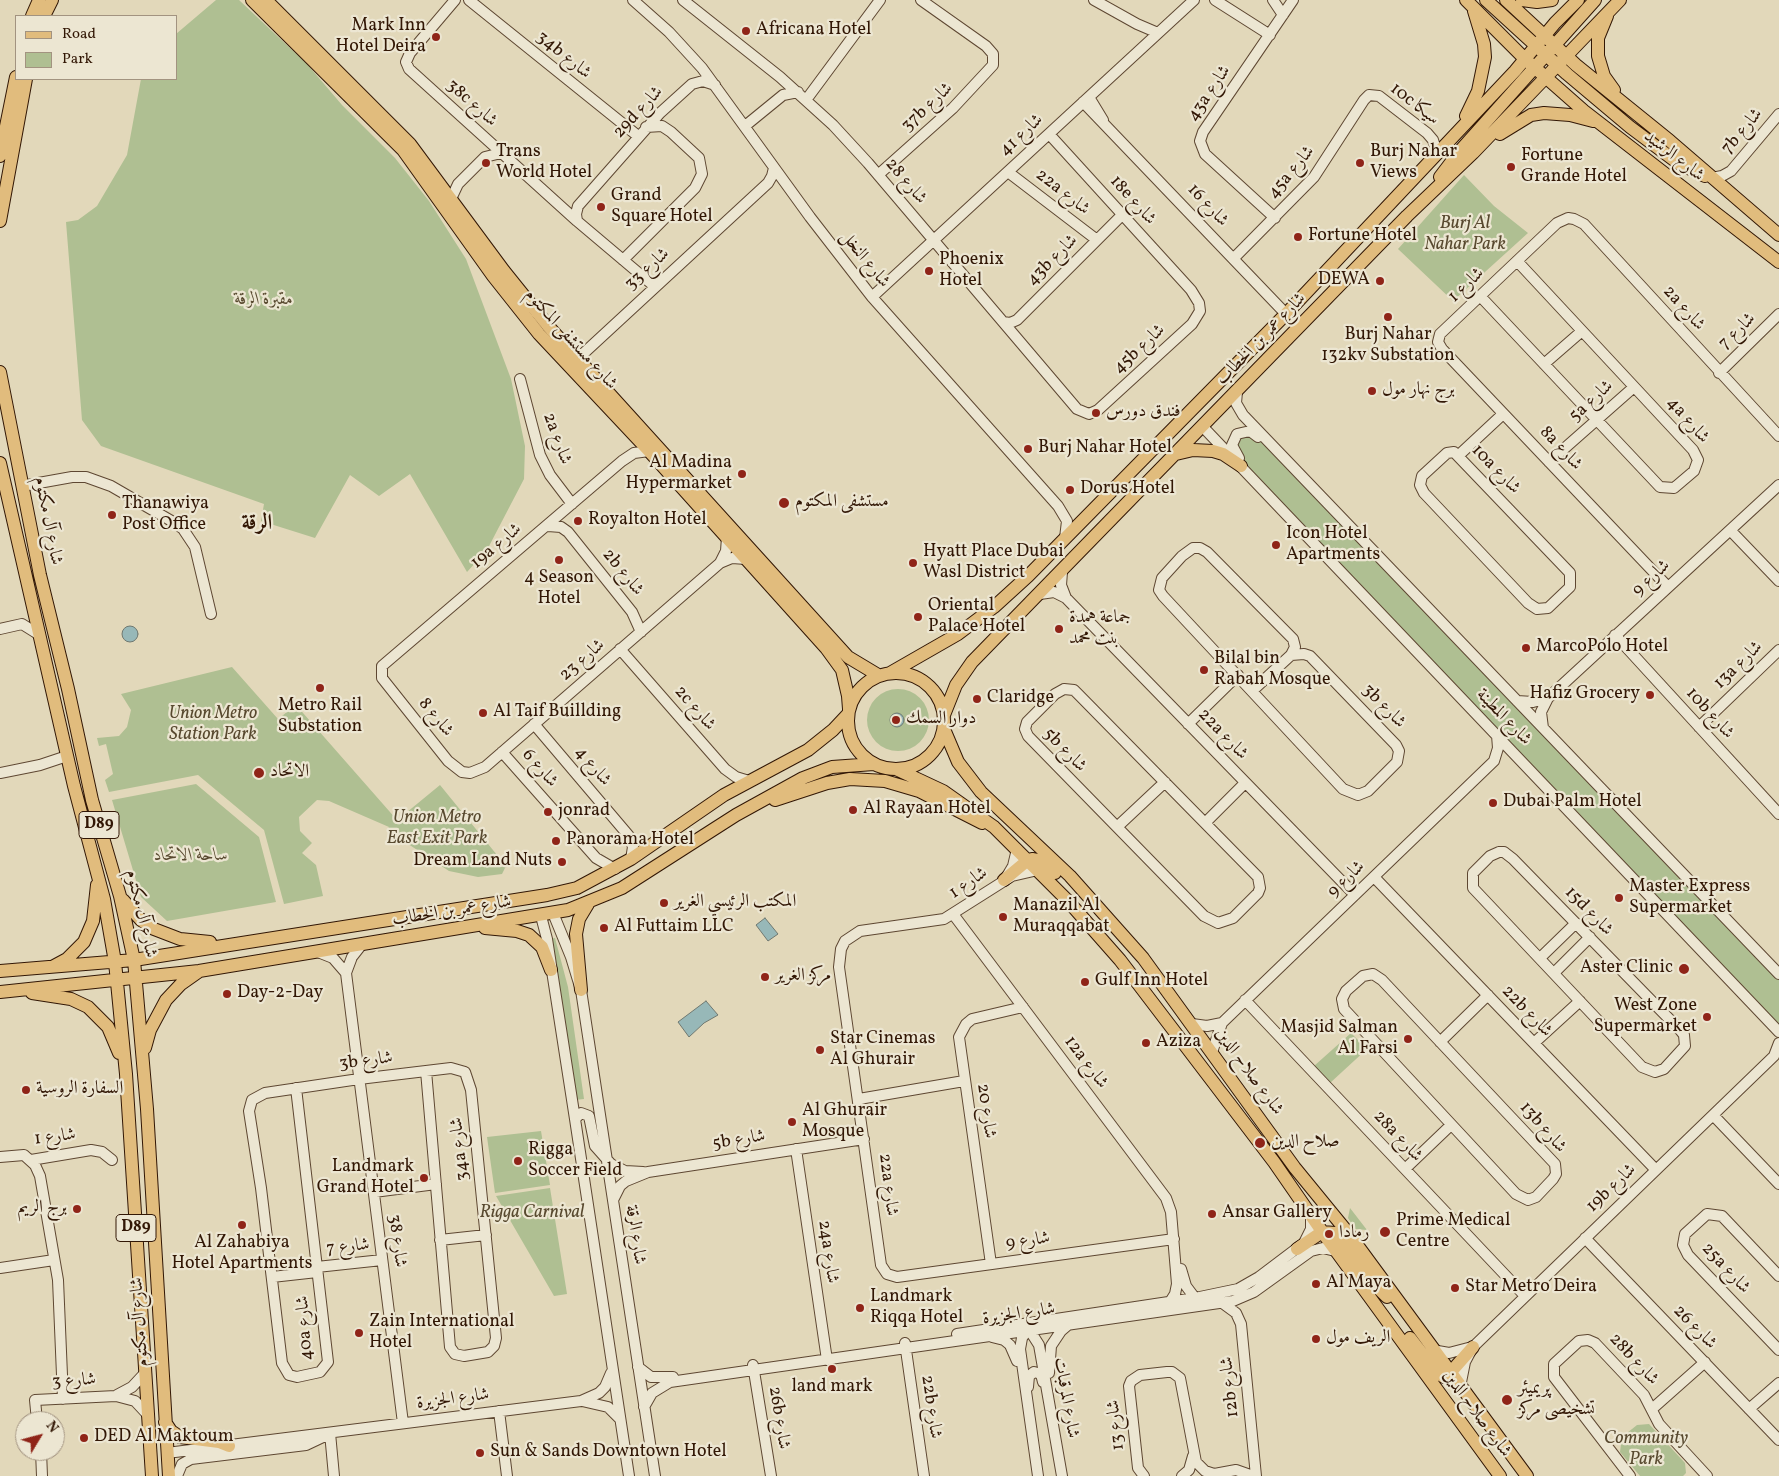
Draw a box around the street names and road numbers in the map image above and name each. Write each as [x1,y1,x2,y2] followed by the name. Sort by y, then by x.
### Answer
[531,27,595,85] street label: 34b شارع
[1183,62,1237,126] street label: 43a شارع
[441,75,501,133] street label: 38c شارع
[898,79,958,137] street label: 37b شارع
[1385,79,1443,131] street label: 10c سيكا
[609,82,669,144] street label: 29d شارع
[1718,105,1768,159] street label: 7b شارع
[995,110,1049,162] street label: شارع 41
[1638,127,1708,187] street label: شارع الرشيد
[1264,142,1320,204] street label: 45a شارع
[879,155,931,209] street label: شارع 28
[1030,165,1094,221] street label: 22a شارع
[1104,172,1160,230] street label: 18e شارع
[1182,180,1232,232] street label: شارع 16
[834,227,894,293] street label: شارع النخل
[1023,231,1083,291] street label: 43b شارع
[621,244,675,296] street label: شارع 33
[1444,264,1490,308] street label: شارع 1
[1657,282,1709,336] street label: 2a شارع
[519,285,621,395] street label: شارع مستشفى المكتوم
[1212,289,1312,391] street label: شارع عمر بن الخطاب
[1715,309,1761,355] street label: شارع 7
[1109,320,1171,380] street label: 45b شارع
[1565,376,1619,428] street label: 5a شارع
[1661,393,1713,449] street label: 4a شارع
[537,410,575,468] street label: 2a شارع
[1534,422,1586,476] street label: 8a شارع
[1466,440,1524,500] street label: 10a شارع
[28,475,66,567] street label: شارع آل مكتوم
[467,519,527,575] street label: 19a شارع
[597,545,647,601] street label: 2b شارع
[1628,556,1676,602] street label: شارع 9
[556,635,610,687] street label: شارع 23
[1710,637,1768,695] street label: 13a شارع
[1357,680,1409,734] street label: 3b شارع
[669,682,719,736] street label: 2c شارع
[1680,684,1738,744] street label: 10b شارع
[1471,685,1535,751] street label: شارع المطينة
[413,694,457,742] street label: شارع 8
[1192,705,1252,765] street label: 22a شارع
[1038,724,1090,778] street label: 5b شارع
[569,743,615,791] street label: شارع 4
[516,745,562,793] street label: شارع 6
[79,812,119,838] road number: D89
[1324,857,1370,903] street label: شارع 9
[946,863,992,905] street label: شارع 1
[119,868,161,960] street label: شارع آل مكتوم
[1559,883,1617,941] street label: 15d شارع
[391,892,513,932] street label: شارع عمر بن الخطاب
[1496,981,1556,1043] street label: 22b شارع
[1209,1024,1287,1120] street label: شارع صلاح الدين
[1058,1032,1112,1094] street label: 12a شارع
[338,1048,394,1076] street label: 3b شارع
[970,1082,1000,1140] street label: شارع 20
[1514,1098,1570,1158] street label: 13b شارع
[1368,1107,1426,1167] street label: 28a شارع
[447,1116,475,1182] street label: 34a شارع
[33,1125,77,1151] street label: شارع 1
[711,1126,767,1156] street label: 5b شارع
[872,1152,902,1218] street label: 22a شارع
[1583,1160,1641,1218] street label: 19b شارع
[619,1204,649,1266] street label: شارع الرقة
[382,1213,410,1269] street label: شارع 38
[116,1214,156,1242] road number: D89
[812,1219,842,1285] street label: 24a شارع
[1005,1228,1051,1256] street label: شارع 9
[325,1235,371,1261] street label: شارع 7
[1696,1239,1754,1299] street label: 25a شارع
[127,1277,155,1367] street label: شارع آل مكتوم
[293,1295,319,1361] street label: 40a شارع
[981,1299,1057,1331] street label: شارع الجزيرة
[1668,1301,1720,1355] street label: شارع 26
[1603,1329,1663,1391] street label: 28b شارع
[1217,1355,1245,1419] street label: 12b شارع
[1047,1356,1083,1440] street label: شارع المرقبات
[1437,1366,1515,1462] street label: شارع صلاح الدين
[51,1370,97,1394] street label: شارع 3
[915,1374,945,1440] street label: 22b شارع
[415,1385,491,1415] street label: شارع الجزيرة
[762,1385,794,1451] street label: 26b شارع
[1104,1398,1130,1452] street label: شارع 13

